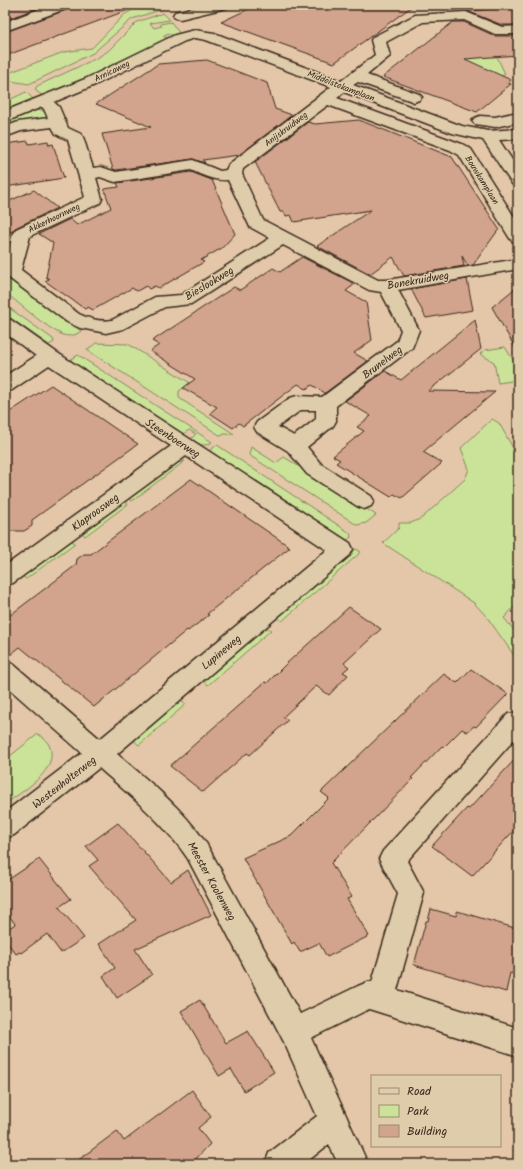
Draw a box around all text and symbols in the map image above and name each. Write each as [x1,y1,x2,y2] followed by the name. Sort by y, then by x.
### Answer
[92,56,133,87] street label: Arnicaweg
[305,67,377,106] street label: Middelstekamplaan
[261,108,311,151] street label: Anijskruidweg
[460,153,503,208] street label: Bouwkamplaan
[26,199,83,237] street label: Akkerhoornweg
[181,262,238,306] street label: Bieslookweg
[386,267,451,295] street label: Bonekruidweg
[358,341,407,384] street label: Brunelweg
[141,414,204,463] street label: Steenboerweg
[68,489,123,536] street label: Klaproosweg
[198,631,246,675] street label: Lupineweg
[29,752,101,814] street label: Westenholterweg
[182,839,240,924] street label: Meester Koolenweg
[371,1075,501,1147] legend
[407,1082,432,1101] text: Road
[407,1102,429,1121] text: Park
[407,1122,447,1141] text: Building

